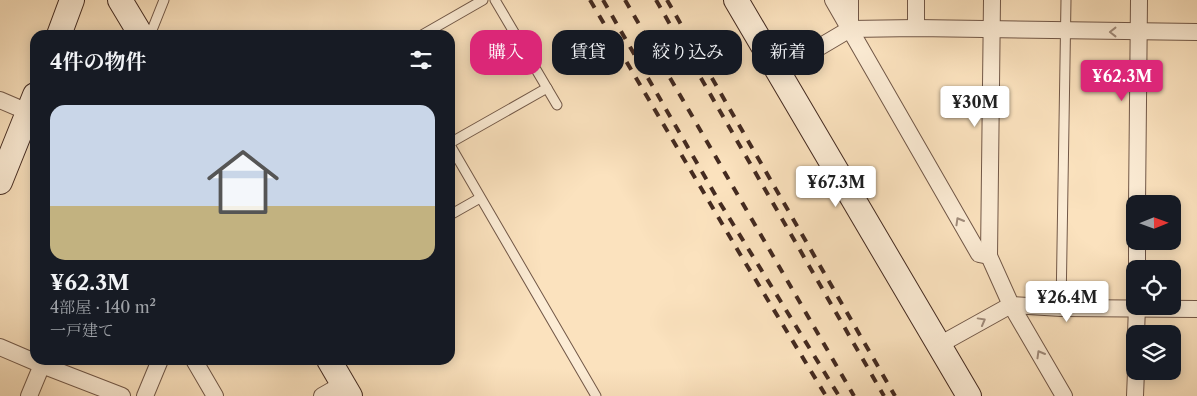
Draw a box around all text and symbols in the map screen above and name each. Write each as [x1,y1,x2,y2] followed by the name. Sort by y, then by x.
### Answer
[1109,26,1117,37] one-way arrow
[470,30,542,75] chip: 購入
[552,30,624,75] chip: 賃貸
[634,30,742,75] chip: 絞り込み
[752,30,824,75] chip: 新着
[407,46,435,74] icon: filters
[50,49,146,74] text: 4件の物件
[1081,59,1163,102] pin: ¥62.3M
[1092,66,1152,86] text: ¥62.3M
[945,86,1005,128] pin: ¥30M
[951,92,999,112] text: ¥30M
[198,137,288,227] icon: home
[795,166,877,208] pin: ¥67.3M
[807,172,865,192] text: ¥67.3M
[1126,195,1181,250] north arrow
[1126,195,1181,380] map controls
[956,217,966,226] one-way arrow
[1126,260,1181,315] button: locate
[50,270,129,295] text: ¥62.3M
[1026,280,1108,323] pin: ¥26.4M
[1037,287,1097,307] text: ¥26.4M
[50,297,156,317] text: 4部屋 · 140 m²
[976,318,985,328] one-way arrow
[50,320,114,340] text: 一戸建て
[1126,325,1181,380] button: layers
[1036,350,1046,359] one-way arrow

